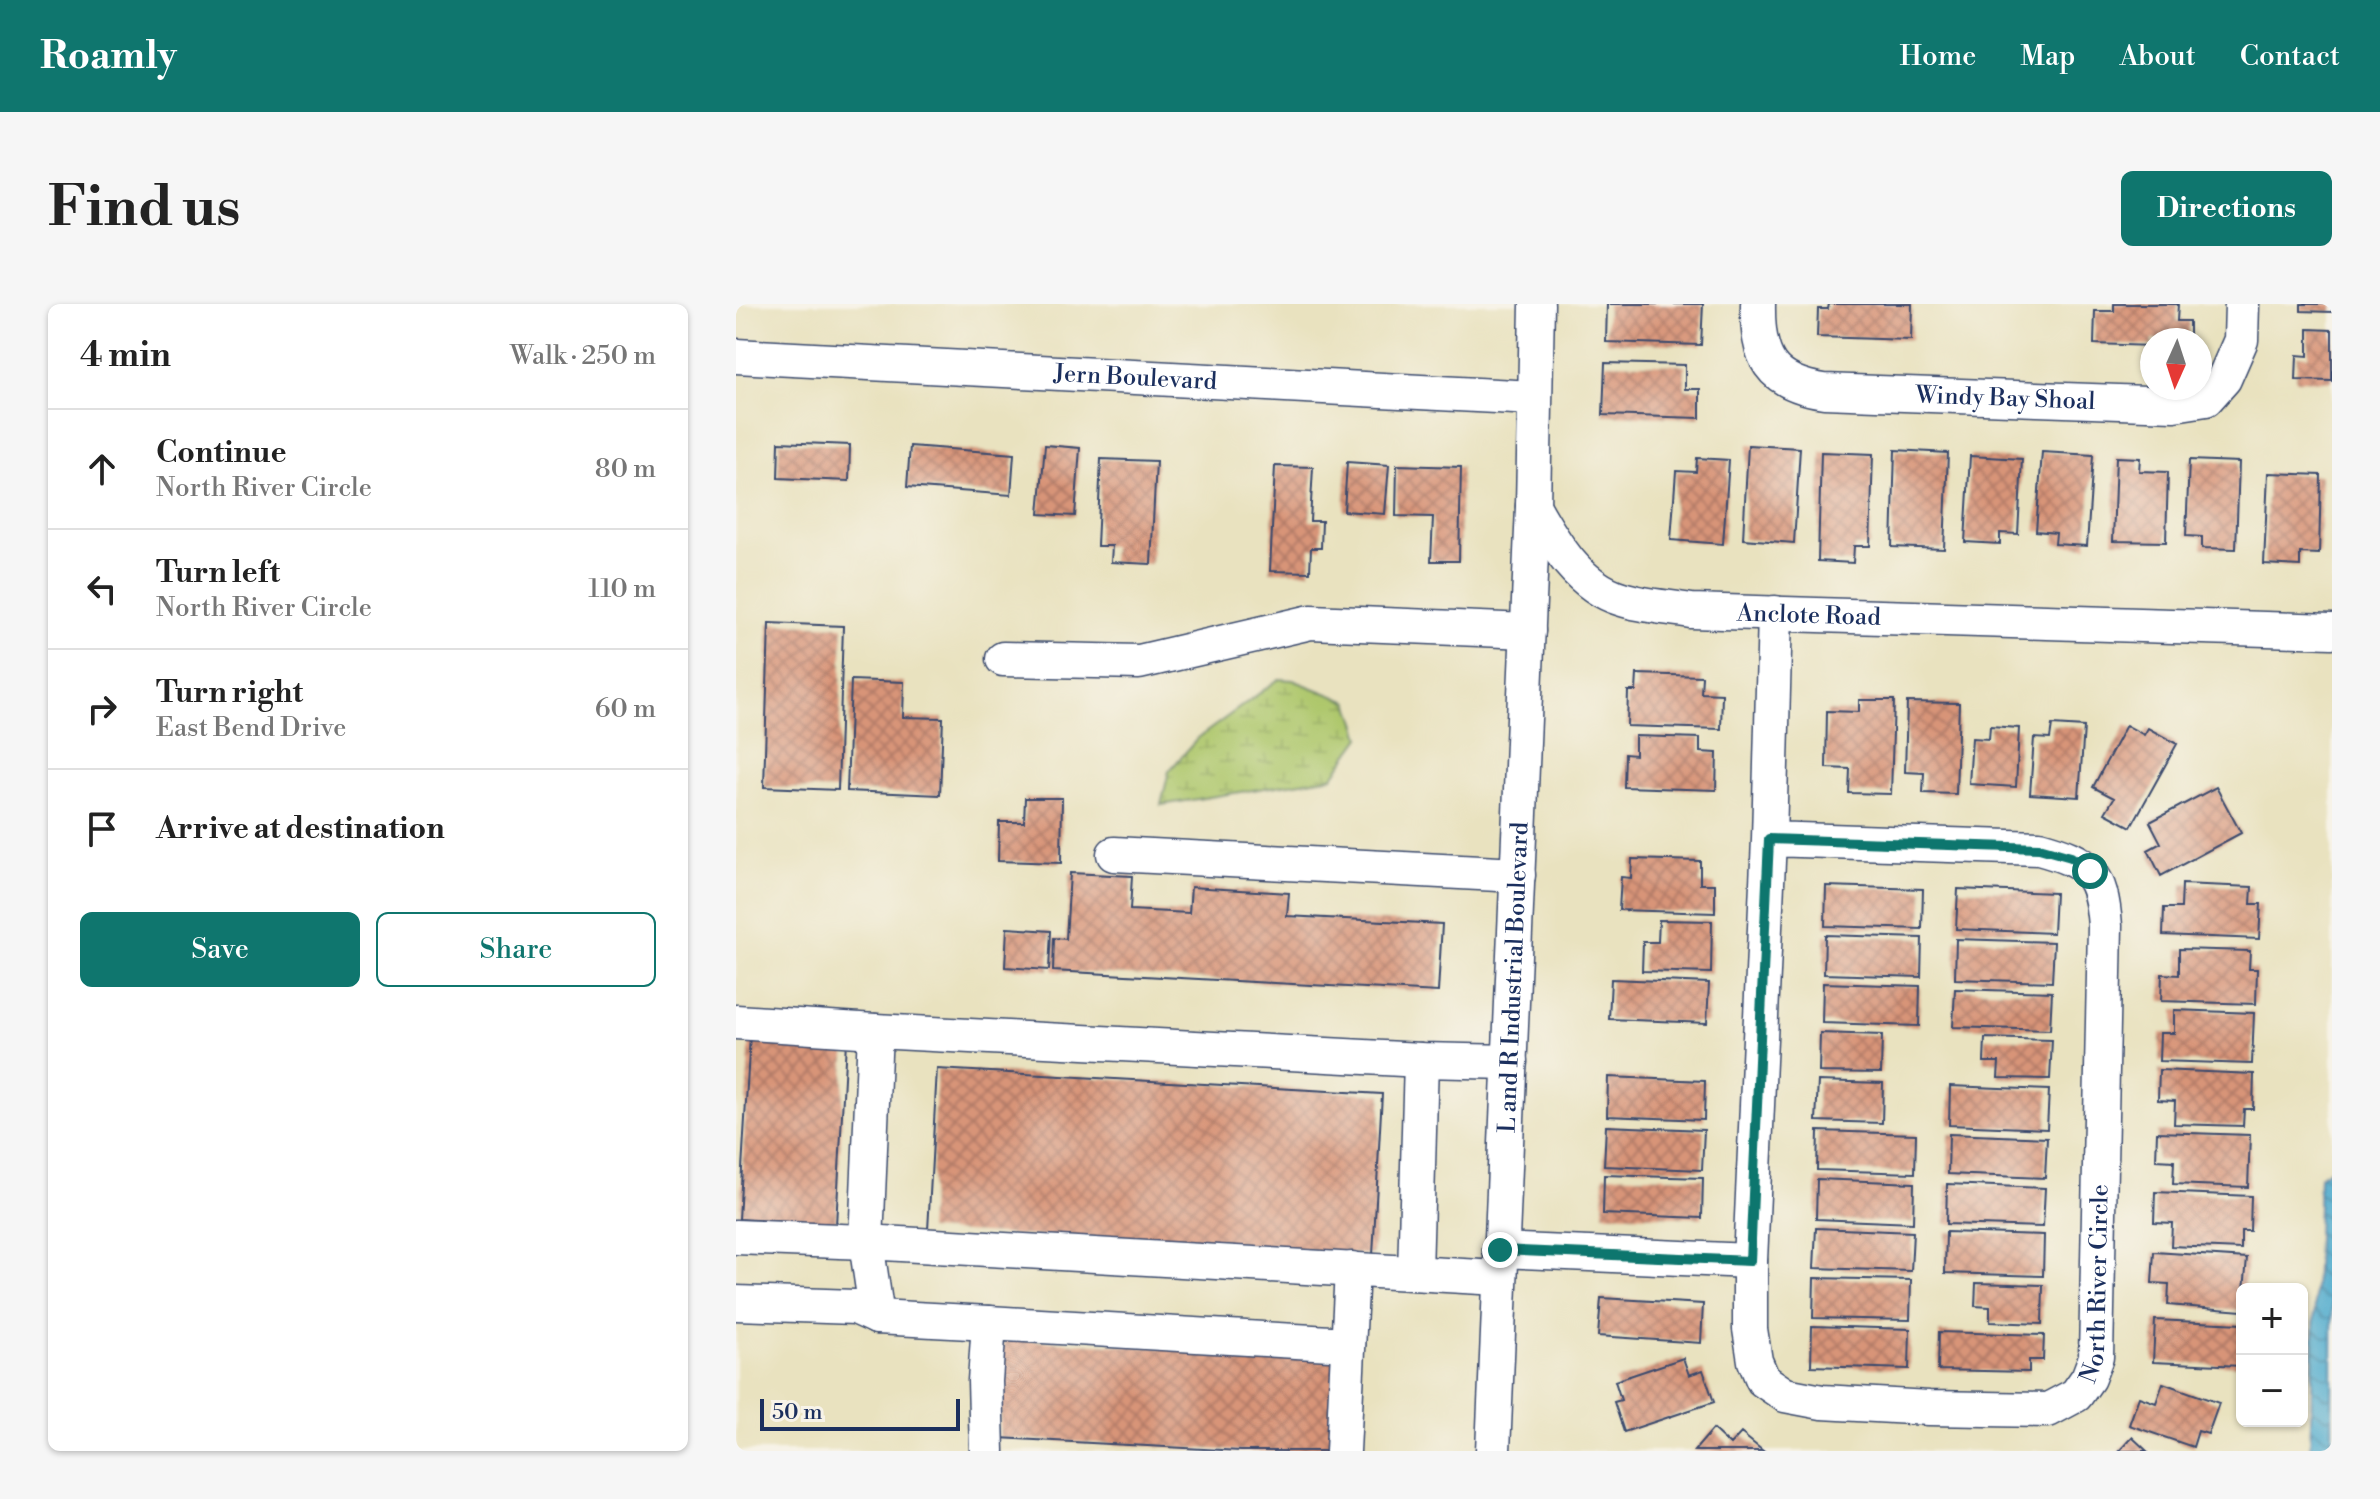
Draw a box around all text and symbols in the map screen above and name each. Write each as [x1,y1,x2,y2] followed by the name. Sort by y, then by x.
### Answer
[40,33,177,80] text: Roamly
[1900,39,1976,74] text: Home
[2020,39,2075,74] text: Map
[2119,39,2196,74] text: About
[2240,39,2340,74] text: Contact
[2121,171,2332,246] button: Directions
[48,173,241,243] text: Find us
[2140,328,2212,400] north arrow
[80,335,171,377] text: 4 min
[510,340,656,372] text: Walk · 250 m
[1052,359,1218,397] street label: Jern Boulevard
[1914,380,2096,417] street label: Windy Bay Shoal
[156,434,287,472] text: Continue
[80,447,124,491] icon: ahead
[595,453,656,485] text: 80 m
[156,472,372,504] text: North River Circle
[156,554,280,592] text: Turn left
[80,567,124,611] icon: left
[588,573,656,605] text: 110 m
[156,592,372,624] text: North River Circle
[1735,598,1882,633] street label: Anclote Road
[156,674,303,712] text: Turn right
[80,687,124,731] icon: right
[595,693,656,725] text: 60 m
[156,712,347,744] text: East Bend Drive
[80,807,124,851] icon: arrive
[156,810,445,848] text: Arrive at destination
[1492,821,1536,1134] street label: L and R Industrial Boulevard
[2072,853,2108,889] route start
[80,912,360,987] button: Save
[376,912,656,987] button: Share
[2073,1184,2116,1388] street label: North River Circle
[1482,1232,1518,1268] route end
[2236,1283,2308,1427] map controls
[2236,1283,2308,1355] button: +
[2236,1355,2308,1427] button: −
[760,1395,960,1431] scale bar
[772,1399,823,1426] text: 50 m

